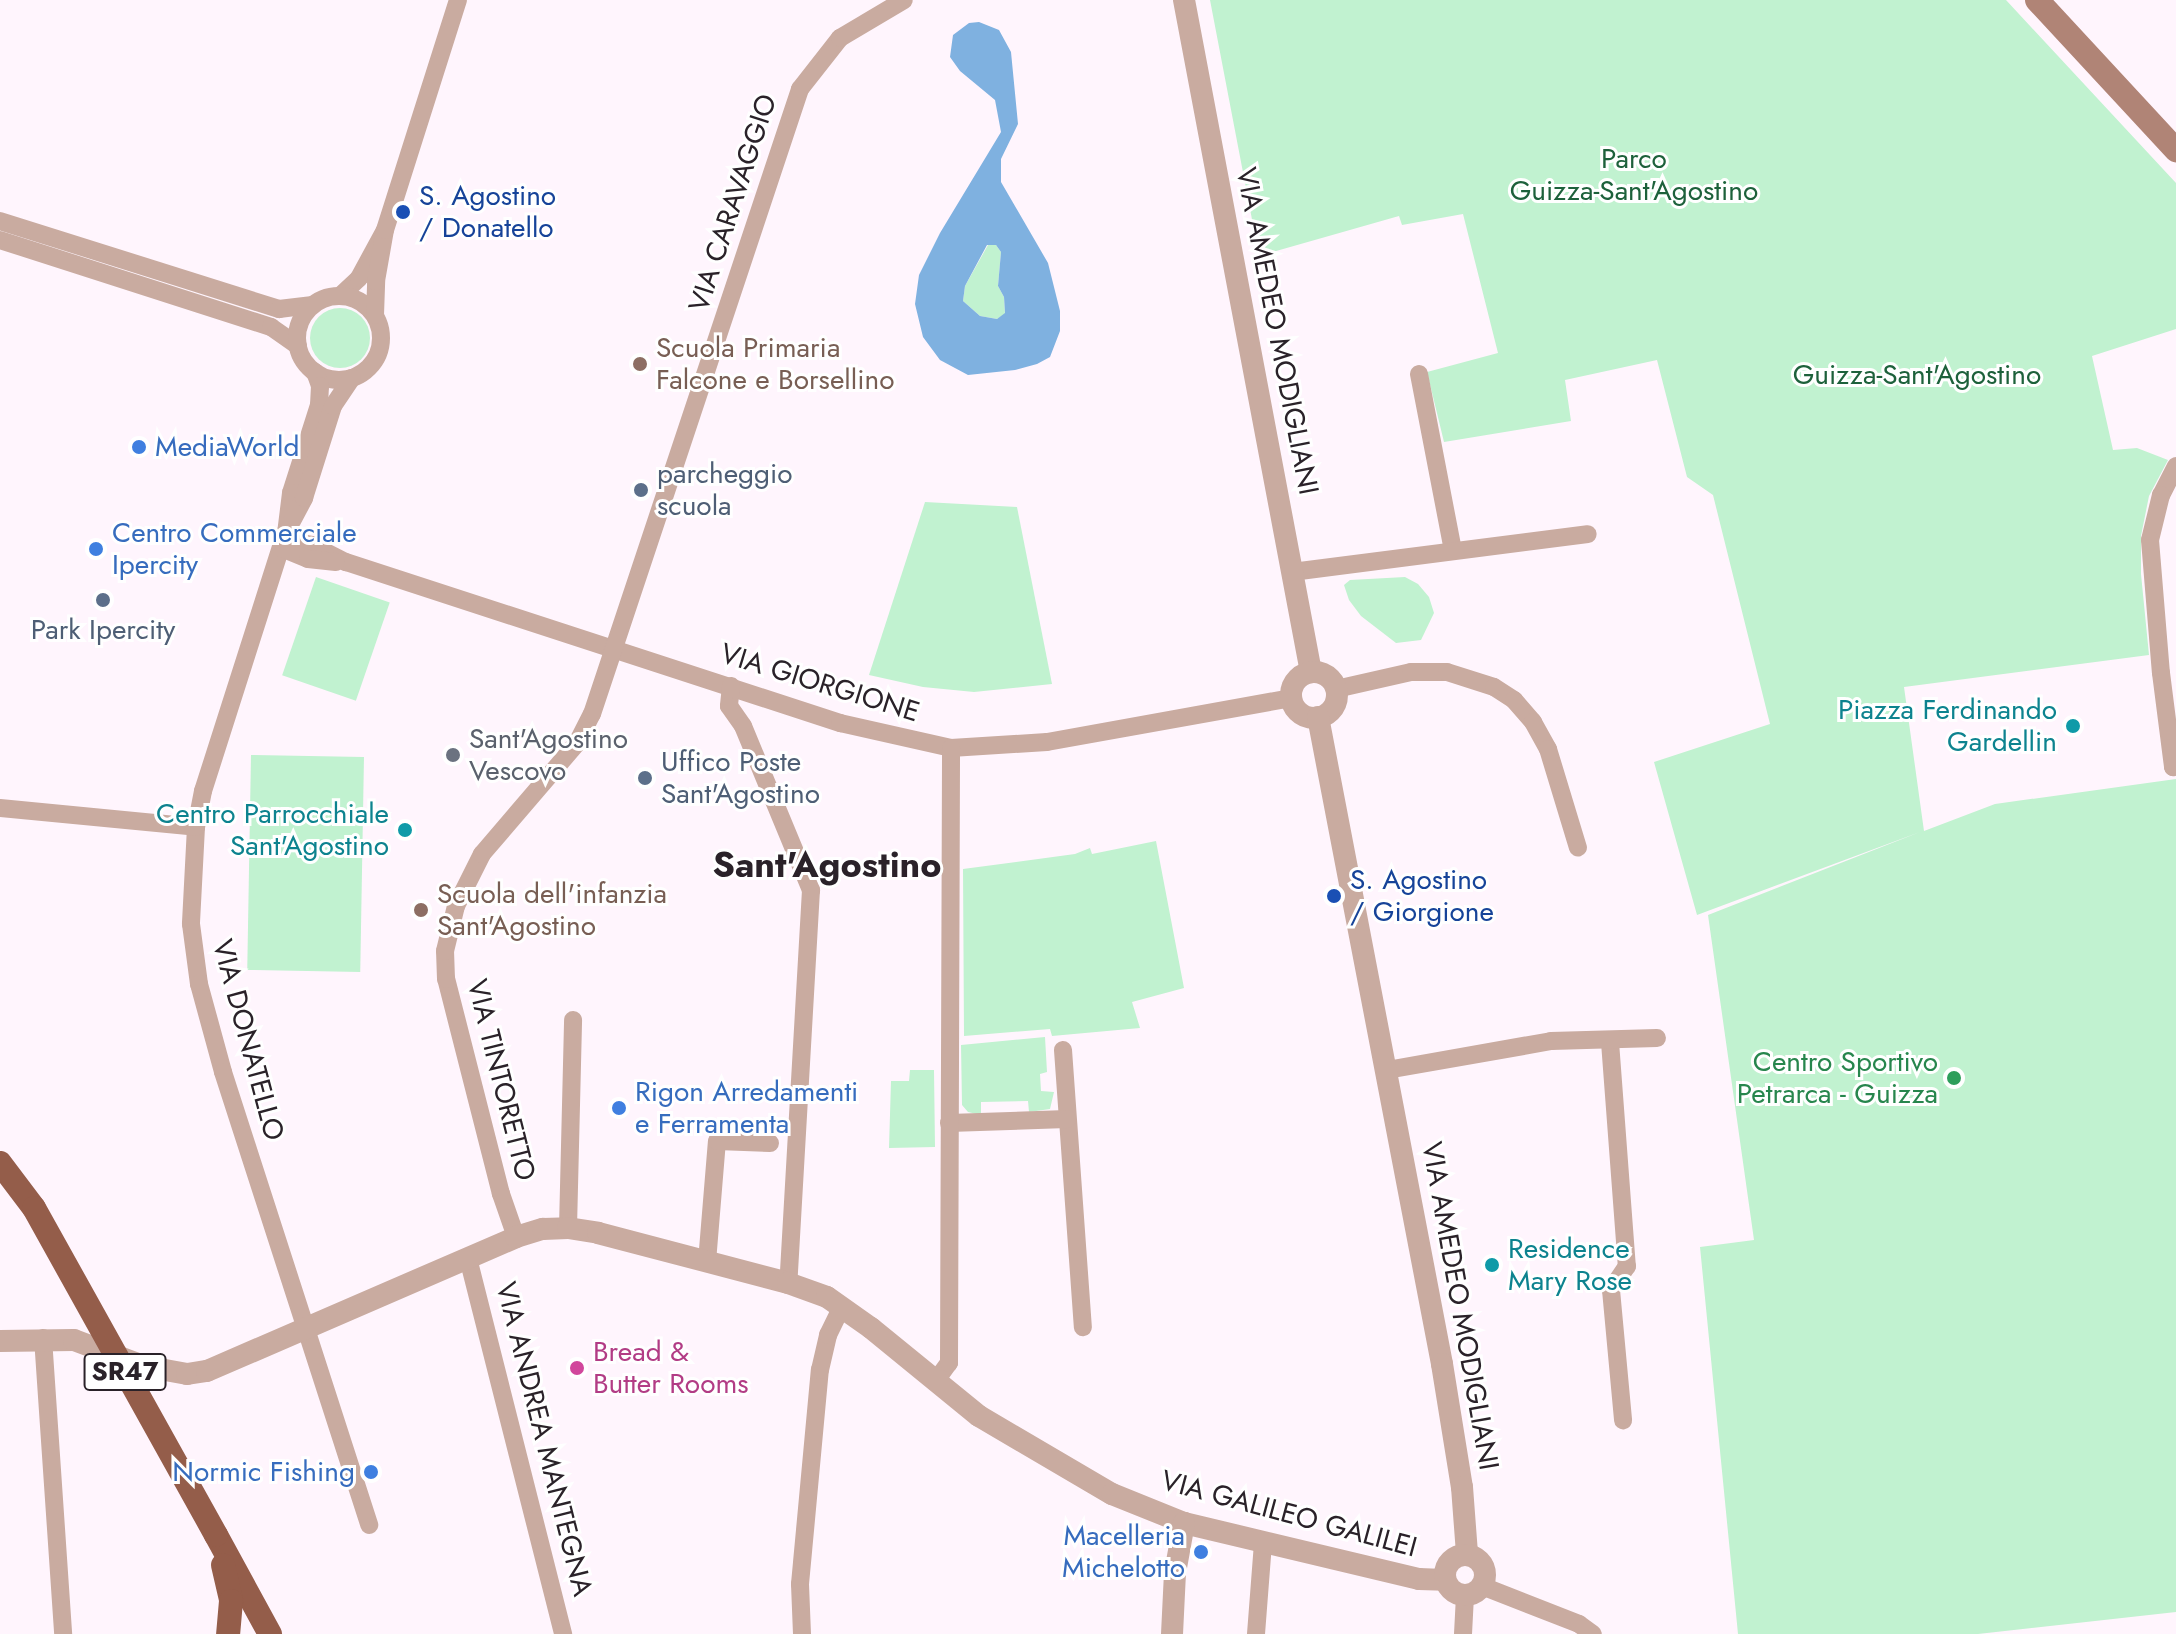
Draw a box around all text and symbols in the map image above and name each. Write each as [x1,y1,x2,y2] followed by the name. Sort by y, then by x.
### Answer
[682,90,784,316] street label: VIA CARAVAGGIO
[1510,142,1758,208] park label: Parco Guizza-Sant'Agostino
[1229,165,1325,497] street label: VIA AMEDEO MODIGLIANI
[419,179,556,245] place label: S. Agostino / Donatello
[394,203,412,221] marker: S. Agostino / Donatello
[656,331,894,397] place label: Scuola Primaria Falcone e Borsellino
[631,355,649,373] marker: Scuola Primaria Falcone e Borsellino
[1793,358,2041,392] park label: Guizza-Sant'Agostino
[155,430,299,464] place label: MediaWorld
[130,438,148,456] marker: MediaWorld
[657,457,793,523] place label: parcheggio scuola
[632,481,650,499] marker: parcheggio scuola
[112,516,357,582] place label: Centro Commerciale Ipercity
[87,540,105,558] marker: Centro Commerciale Ipercity
[94,591,112,609] marker: Park Ipercity
[31,613,175,647] place label: Park Ipercity
[716,637,924,729] street label: VIA GIORGIONE
[1838,693,2057,759] place label: Piazza Ferdinando Gardellin
[2064,717,2082,735] marker: Piazza Ferdinando Gardellin
[469,722,628,788] place label: Sant'Agostino Vescovo
[661,745,820,811] place label: Uffico Poste Sant'Agostino
[444,746,462,764] marker: Sant'Agostino Vescovo
[636,769,654,787] marker: Uffico Poste Sant'Agostino
[156,797,389,863] place label: Centro Parrocchiale Sant'Agostino
[396,821,414,839] marker: Centro Parrocchiale Sant'Agostino
[712,843,942,887] district label: Sant'Agostino
[1350,863,1494,929] place label: S. Agostino / Giorgione
[437,877,667,943] place label: Scuola dell'infanzia Sant'Agostino
[1325,887,1343,905] marker: S. Agostino / Giorgione
[412,901,430,919] marker: Scuola dell'infanzia Sant'Agostino
[205,936,291,1144] street label: VIA DONATELLO
[460,976,542,1184] street label: VIA TINTORETTO
[1737,1045,1938,1111] place label: Centro Sportivo Petrarca - Guizza
[1945,1069,1963,1087] marker: Centro Sportivo Petrarca - Guizza
[635,1075,858,1141] place label: Rigon Arredamenti e Ferramenta
[610,1099,628,1117] marker: Rigon Arredamenti e Ferramenta
[1415,1139,1505,1473] street label: VIA AMEDEO MODIGLIANI
[1508,1232,1632,1298] place label: Residence Mary Rose
[1483,1256,1501,1274] marker: Residence Mary Rose
[489,1278,599,1600] street label: VIA ANDREA MANTEGNA
[593,1335,749,1401] place label: Bread & Butter Rooms
[83,1350,167,1394] road number: SR47
[568,1359,586,1377] marker: Bread & Butter Rooms
[172,1455,355,1489] place label: Normic Fishing
[362,1463,380,1481] marker: Normic Fishing
[1158,1464,1420,1564] street label: VIA GALILEO GALILEI
[1062,1519,1185,1585] place label: Macelleria Michelotto
[1192,1543,1210,1561] marker: Macelleria Michelotto

